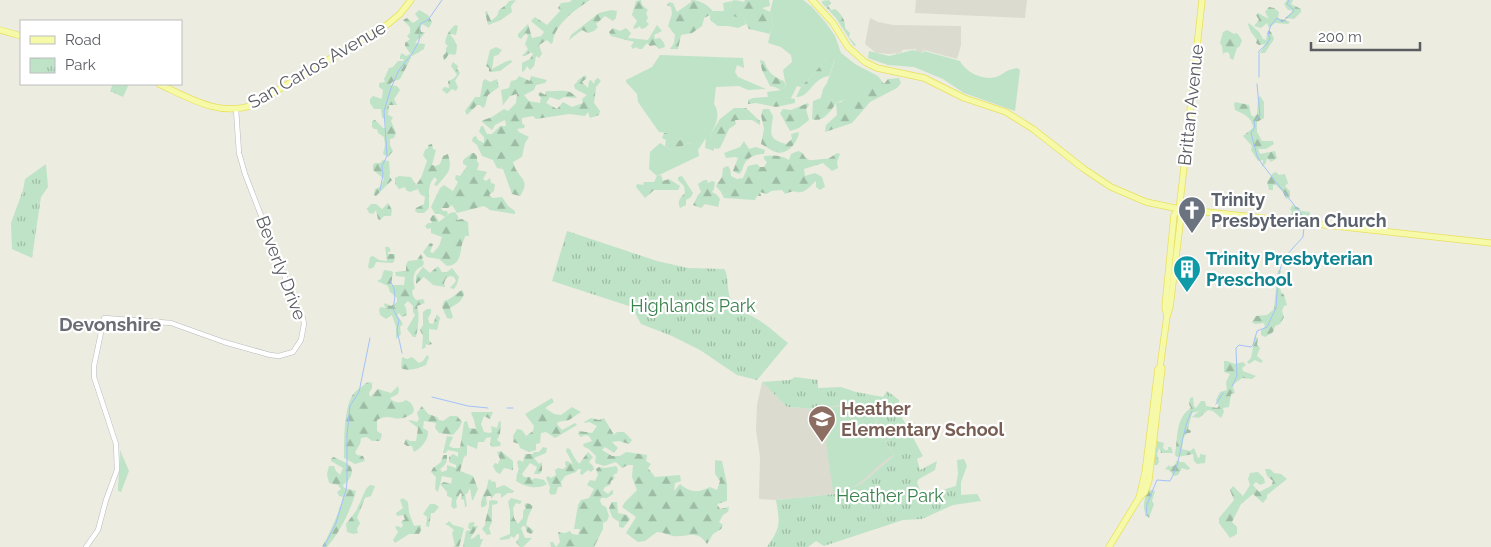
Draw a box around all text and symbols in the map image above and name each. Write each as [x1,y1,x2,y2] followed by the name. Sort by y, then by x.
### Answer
[244,16,390,113] street label: San Carlos Avenue
[20,20,182,85] legend
[1311,20,1420,52] scale bar
[1318,28,1362,46] text: 200 m
[65,31,101,49] text: Road
[1174,43,1207,167] street label: Brittan Avenue
[65,56,96,74] text: Park
[1211,189,1387,231] place label: Trinity Presbyterian Church
[1177,195,1207,234] church icon: Trinity Presbyterian Church
[252,213,311,323] street label: Beverly Drive
[1206,248,1373,290] place label: Trinity Presbyterian Preschool
[1172,254,1202,293] building icon: Trinity Presbyterian Preschool
[630,295,756,316] park label: Highlands Park
[59,313,161,335] district label: Devonshire
[841,398,1005,440] place label: Heather Elementary School
[807,404,837,443] school or university icon: Heather Elementary School
[836,485,944,506] park label: Heather Park

